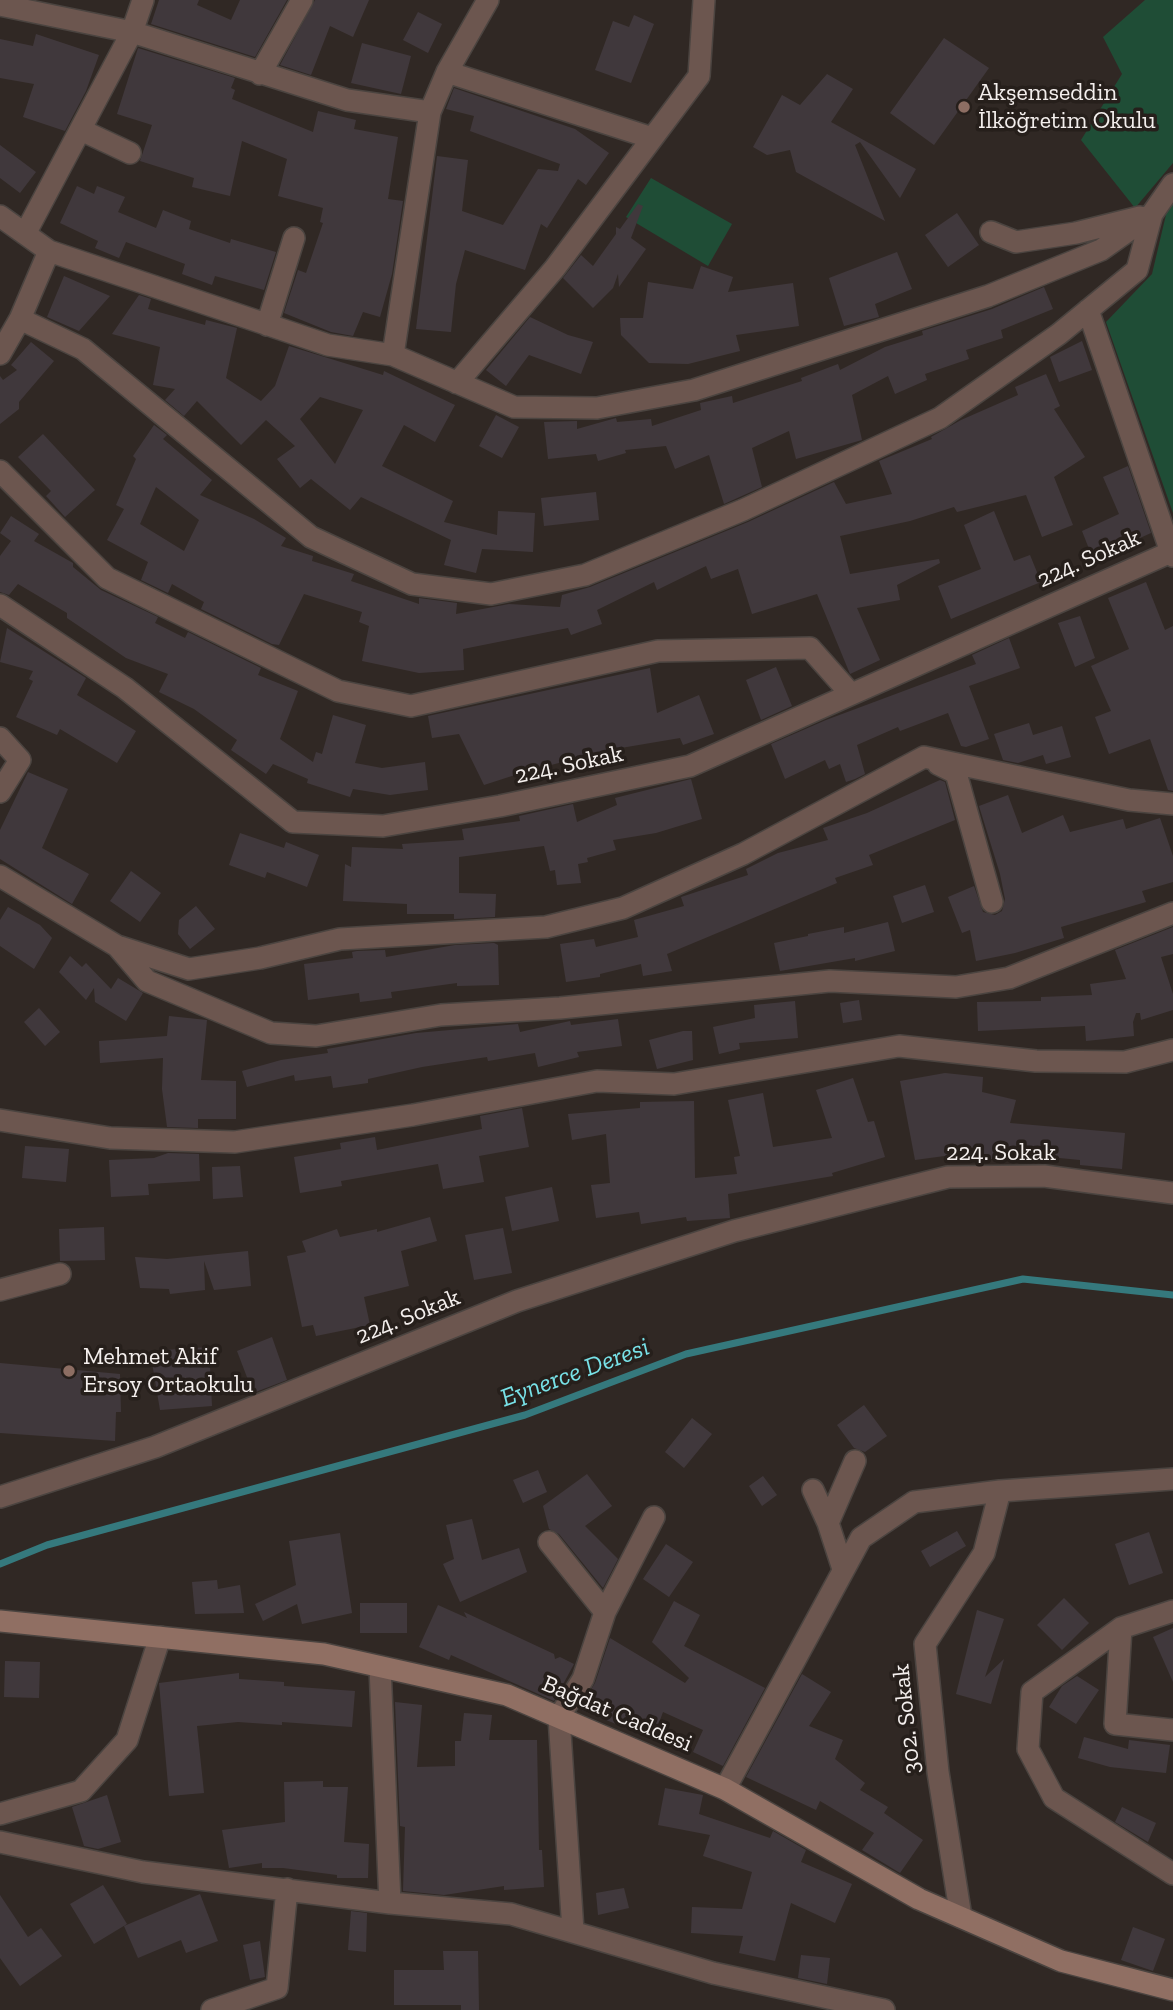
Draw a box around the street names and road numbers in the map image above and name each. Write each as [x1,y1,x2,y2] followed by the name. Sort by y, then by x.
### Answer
[1033,524,1145,594] street label: 224. Sokak
[512,739,626,791] street label: 224. Sokak
[946,1139,1056,1167] street label: 224. Sokak
[352,1283,464,1351] street label: 224. Sokak
[887,1663,927,1775] street label: 302. Sokak
[538,1669,696,1759] street label: Bağdat Caddesi

